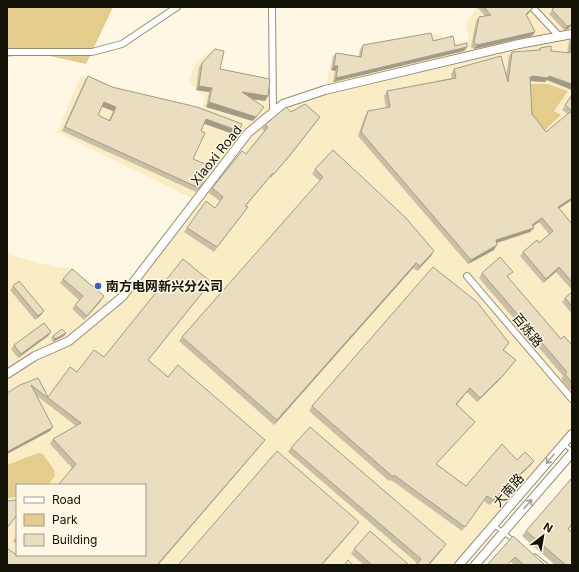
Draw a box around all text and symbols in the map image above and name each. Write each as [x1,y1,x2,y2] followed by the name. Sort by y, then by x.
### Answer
[187,122,245,188] street label: Xiaoxi Road
[106,278,223,294] place label: 南方电网新兴分公司
[93,281,103,291] marker: 南方电网新兴分公司
[509,310,547,350] street label: 百炼路
[546,454,555,465] one-way arrow
[489,470,527,510] street label: 大南路
[16,484,146,556] legend
[52,492,81,507] text: Road
[524,498,533,509] one-way arrow
[52,512,78,527] text: Park
[523,516,563,556] north arrow
[541,519,555,536] text: N
[52,532,97,547] text: Building

